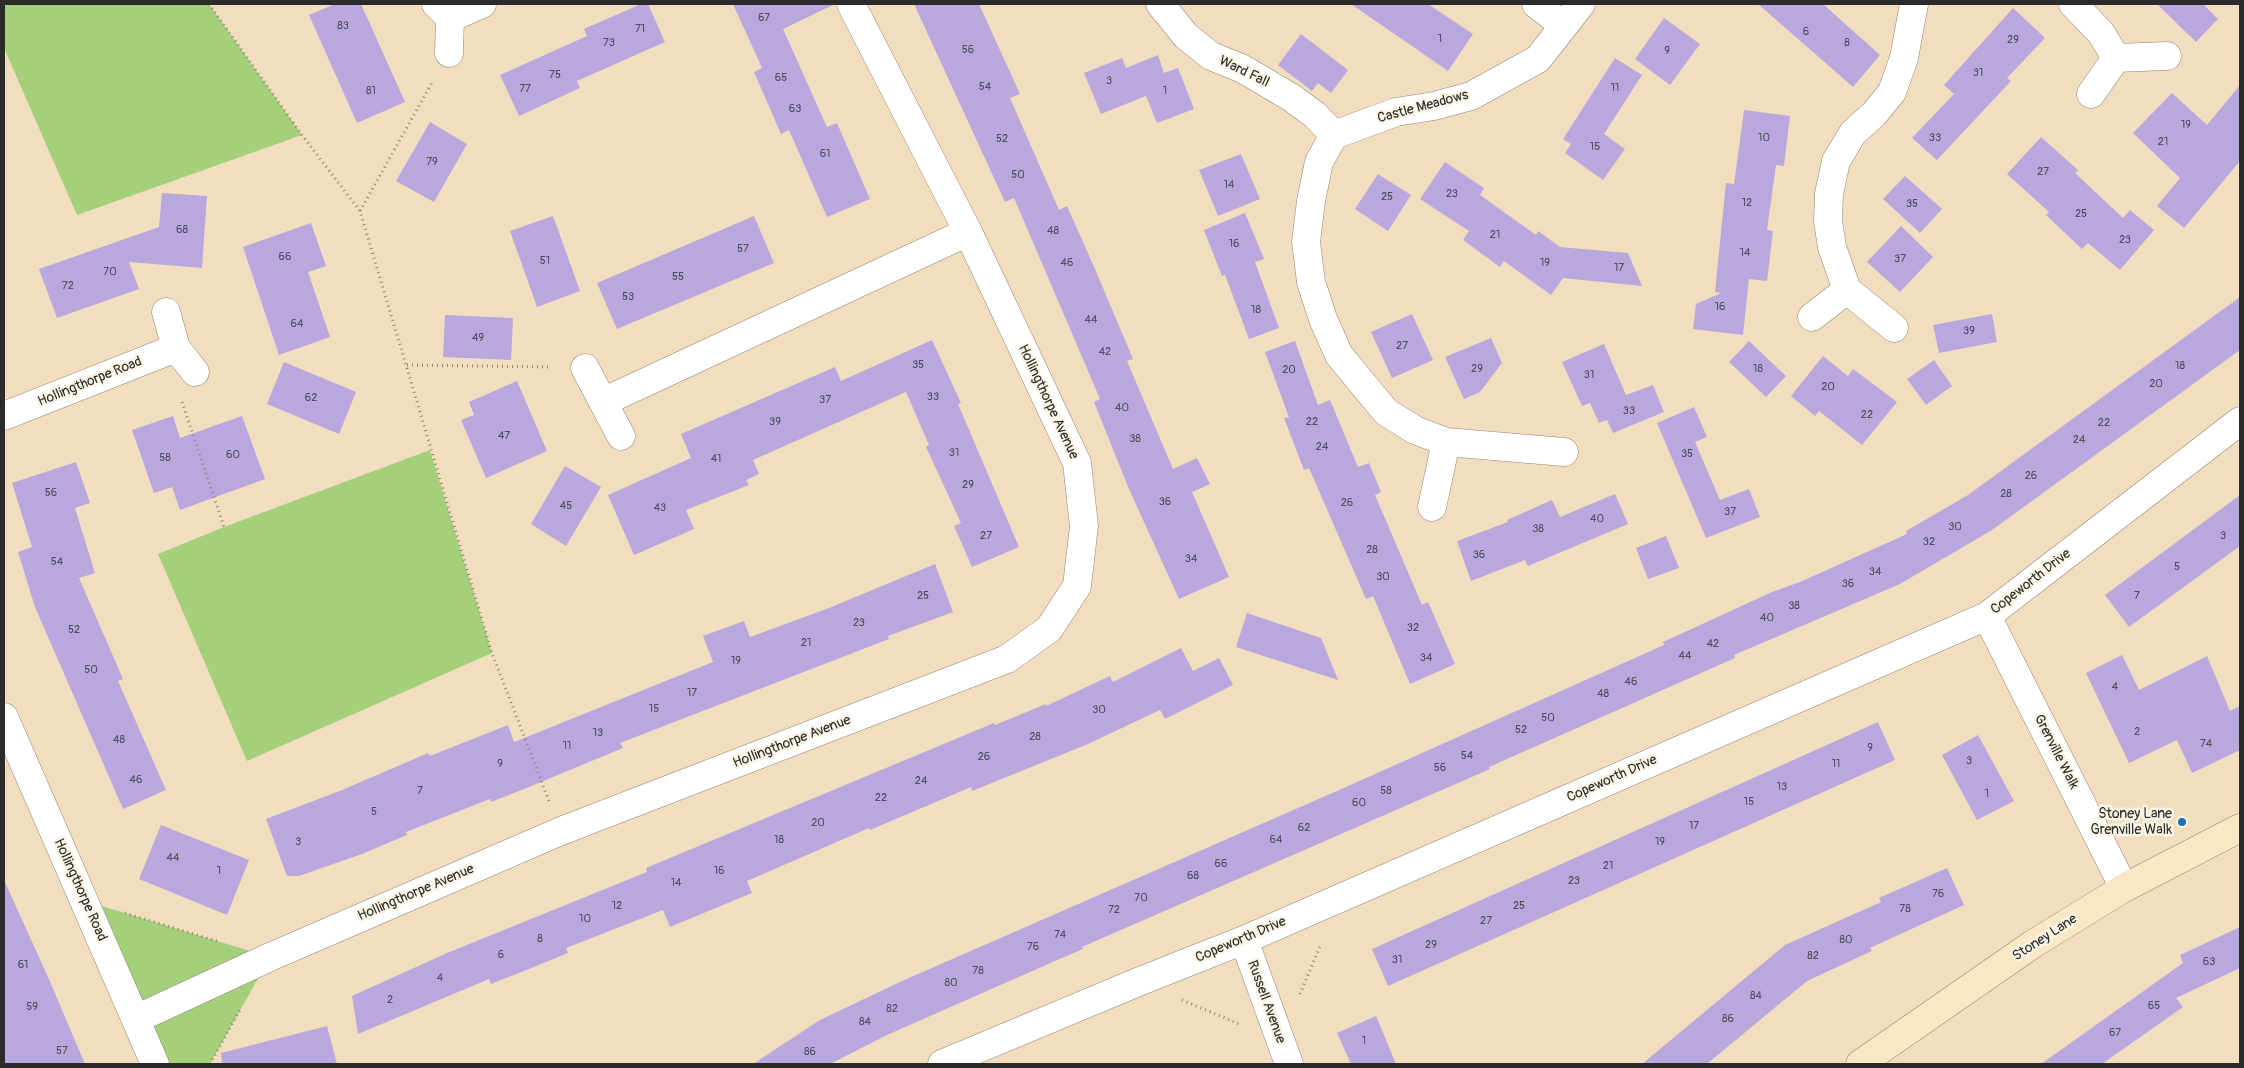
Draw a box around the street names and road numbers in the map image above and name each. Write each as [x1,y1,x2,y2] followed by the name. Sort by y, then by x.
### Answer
[1216,53,1272,91] street label: Ward Fall
[1376,87,1470,127] street label: Castle Meadows
[1014,342,1082,462] street label: Hollingthorpe Avenue
[36,353,144,411] street label: Hollingthorpe Road
[1988,546,2074,618] street label: Copeworth Drive
[731,712,853,772] street label: Hollingthorpe Avenue
[2030,712,2082,792] street label: Grenville Walk
[1564,752,1660,806] street label: Copeworth Drive
[50,836,110,944] street label: Hollingthorpe Road
[355,861,477,925] street label: Hollingthorpe Avenue
[2009,911,2081,965] street label: Stoney Lane
[1193,913,1289,967] street label: Copeworth Drive
[1243,958,1289,1046] street label: Russell Avenue

